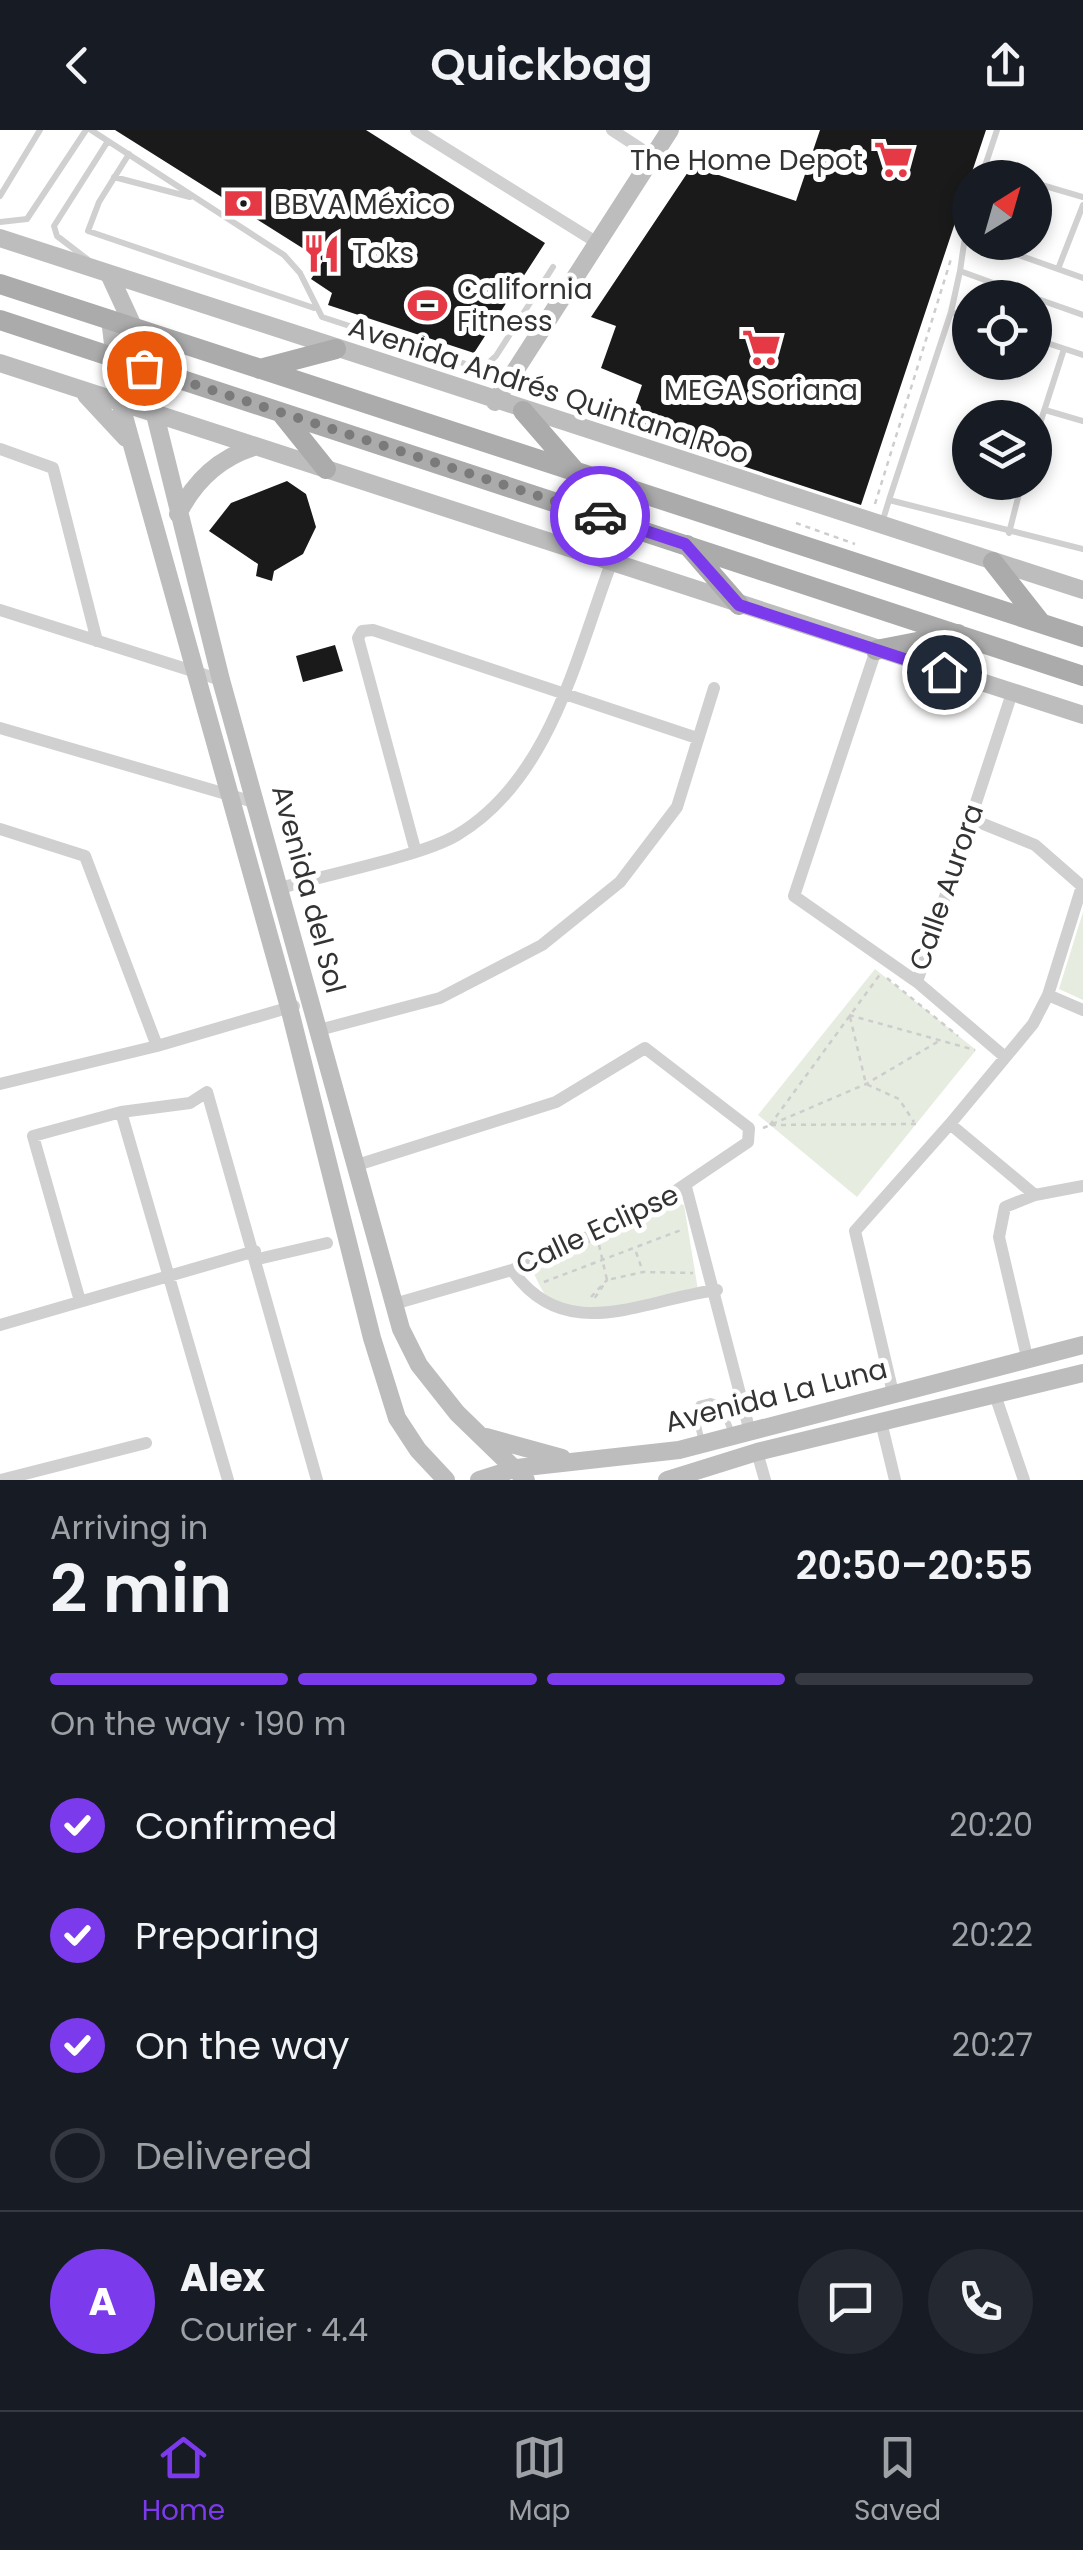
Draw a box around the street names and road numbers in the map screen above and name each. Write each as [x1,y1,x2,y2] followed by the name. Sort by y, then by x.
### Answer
[344,307,754,474] street label: Avenida Andrés Quintana Roo
[262,781,355,998] street label: Avenida del Sol
[900,799,993,976] street label: Calle Aurora
[510,1175,685,1284] street label: Calle Eclipse
[661,1349,891,1442] street label: Avenida La Luna

